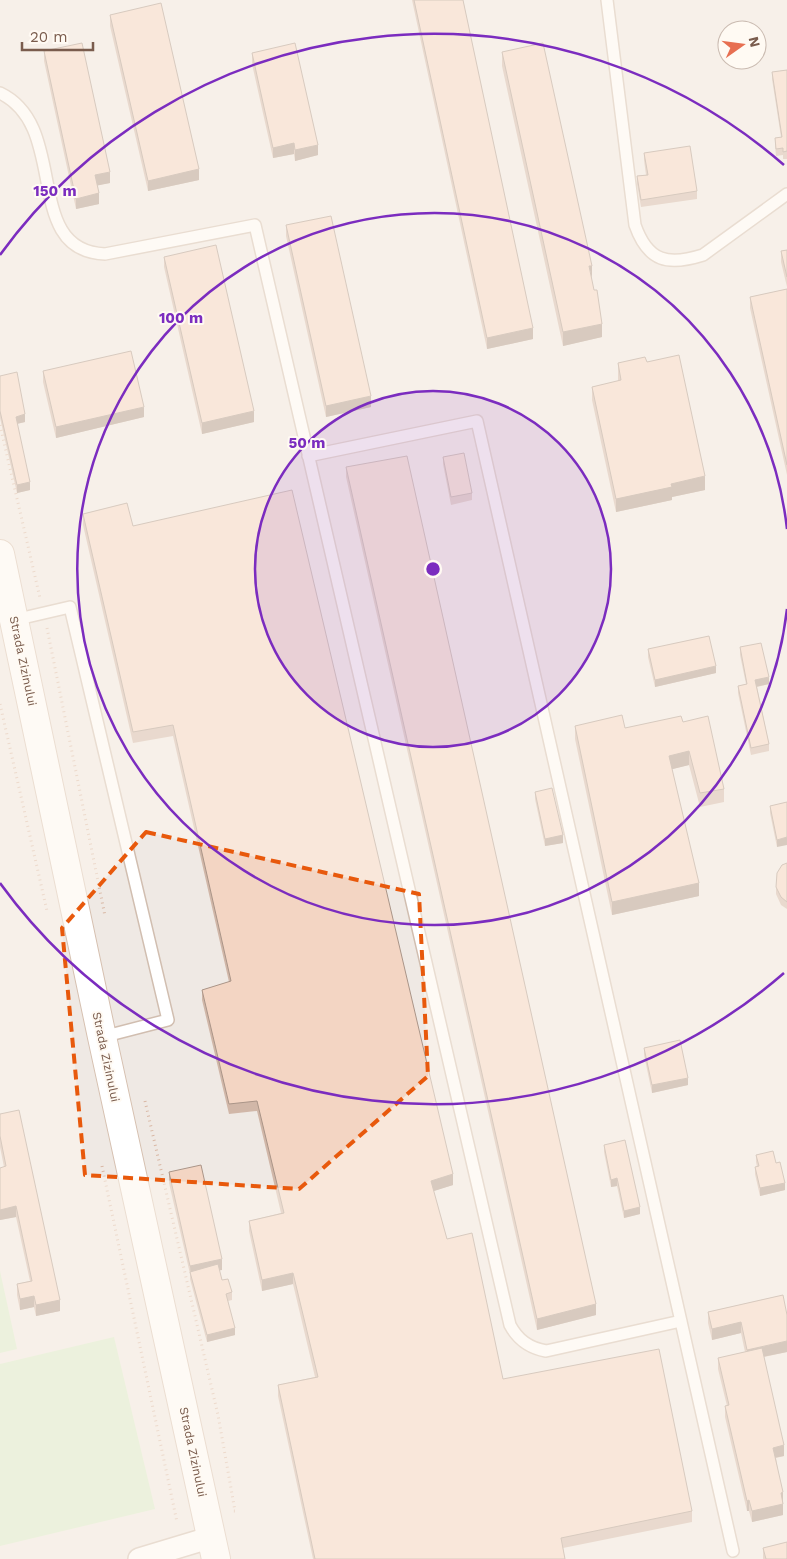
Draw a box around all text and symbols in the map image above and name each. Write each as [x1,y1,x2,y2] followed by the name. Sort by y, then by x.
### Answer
[22,20,94,52] scale bar
[717,20,767,70] north arrow
[30,28,68,46] text: 20 m
[746,35,764,49] text: N
[33,182,77,200] text: 150 m
[159,309,203,327] text: 100 m
[289,434,325,452] text: 50 m
[424,560,442,578] centre of rings
[7,615,39,707] street label: Strada Zizinului
[90,1011,122,1103] street label: Strada Zizinului
[177,1406,209,1498] street label: Strada Zizinului

